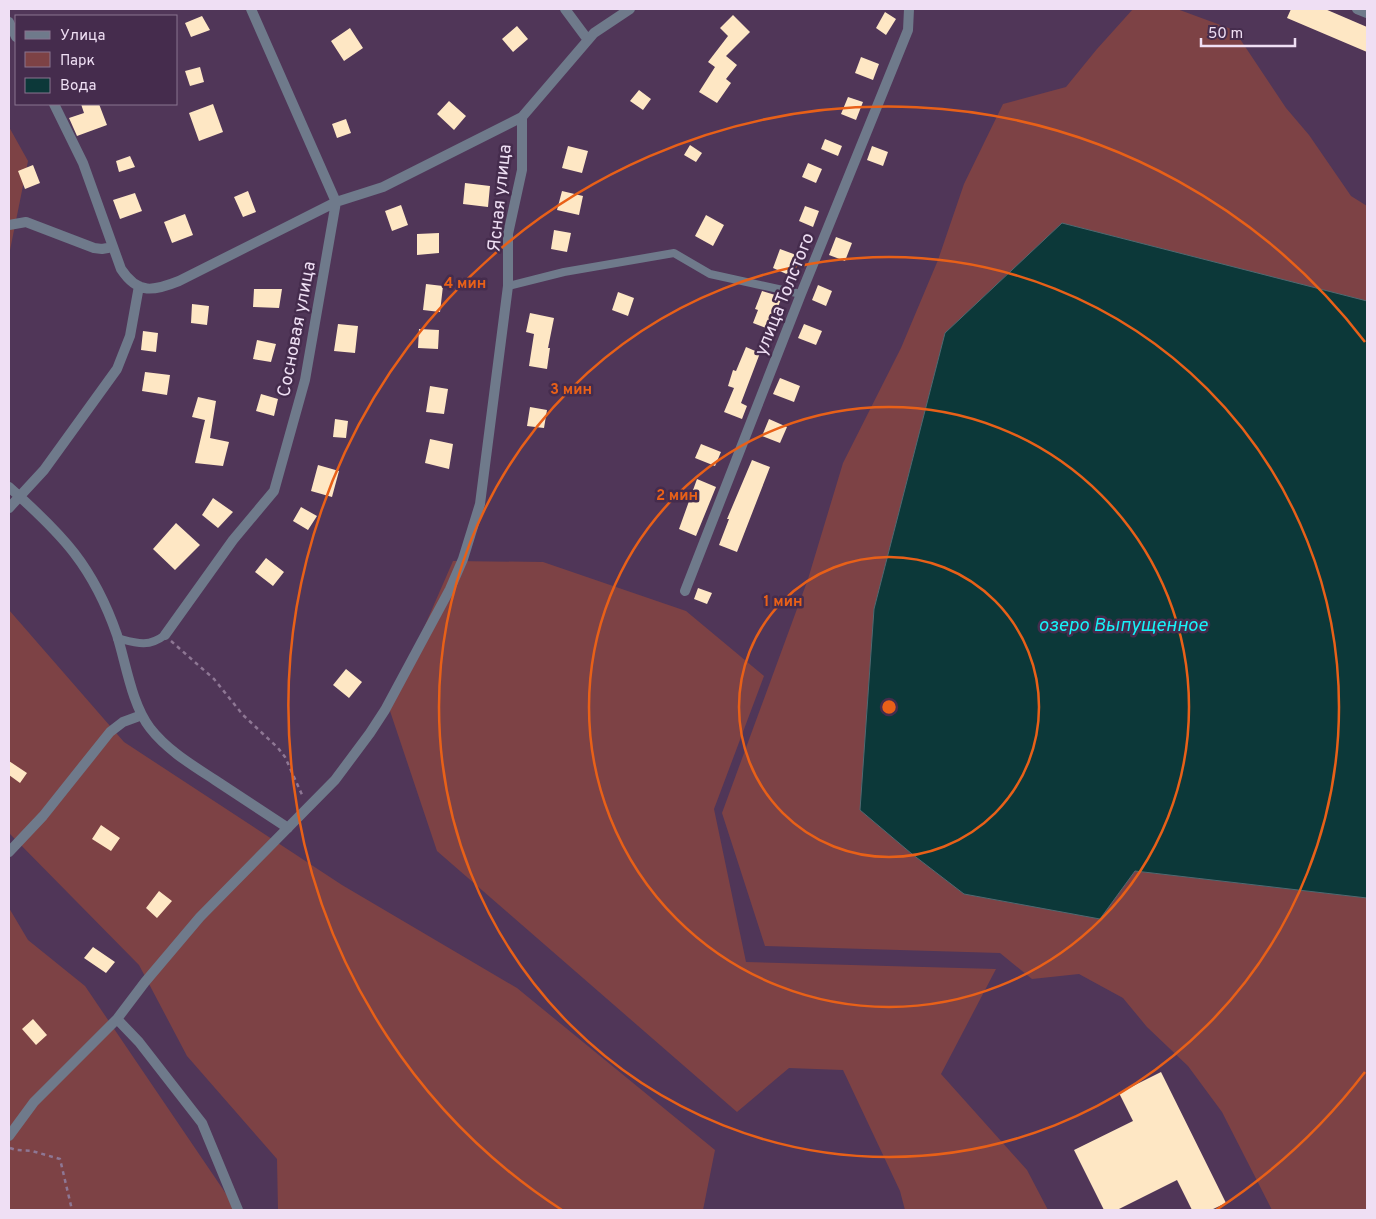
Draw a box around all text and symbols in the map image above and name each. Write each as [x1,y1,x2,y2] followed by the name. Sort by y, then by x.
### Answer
[15,15,178,105] legend
[1201,15,1295,47] scale bar
[1208,25,1243,44] text: 50 m
[60,27,105,46] text: Улица
[60,52,95,71] text: Парк
[60,77,96,96] text: Вода
[483,143,518,253] street label: Ясная улица
[750,230,821,359] street label: улица Толстого
[273,260,322,399] street label: Сосновая улица
[444,275,486,294] text: 4 мин
[550,381,592,400] text: 3 мин
[656,487,698,506] text: 2 мин
[764,593,802,612] text: 1 мин
[1038,614,1208,638] water label: озеро Выпущенное
[880,698,898,716] centre of rings

